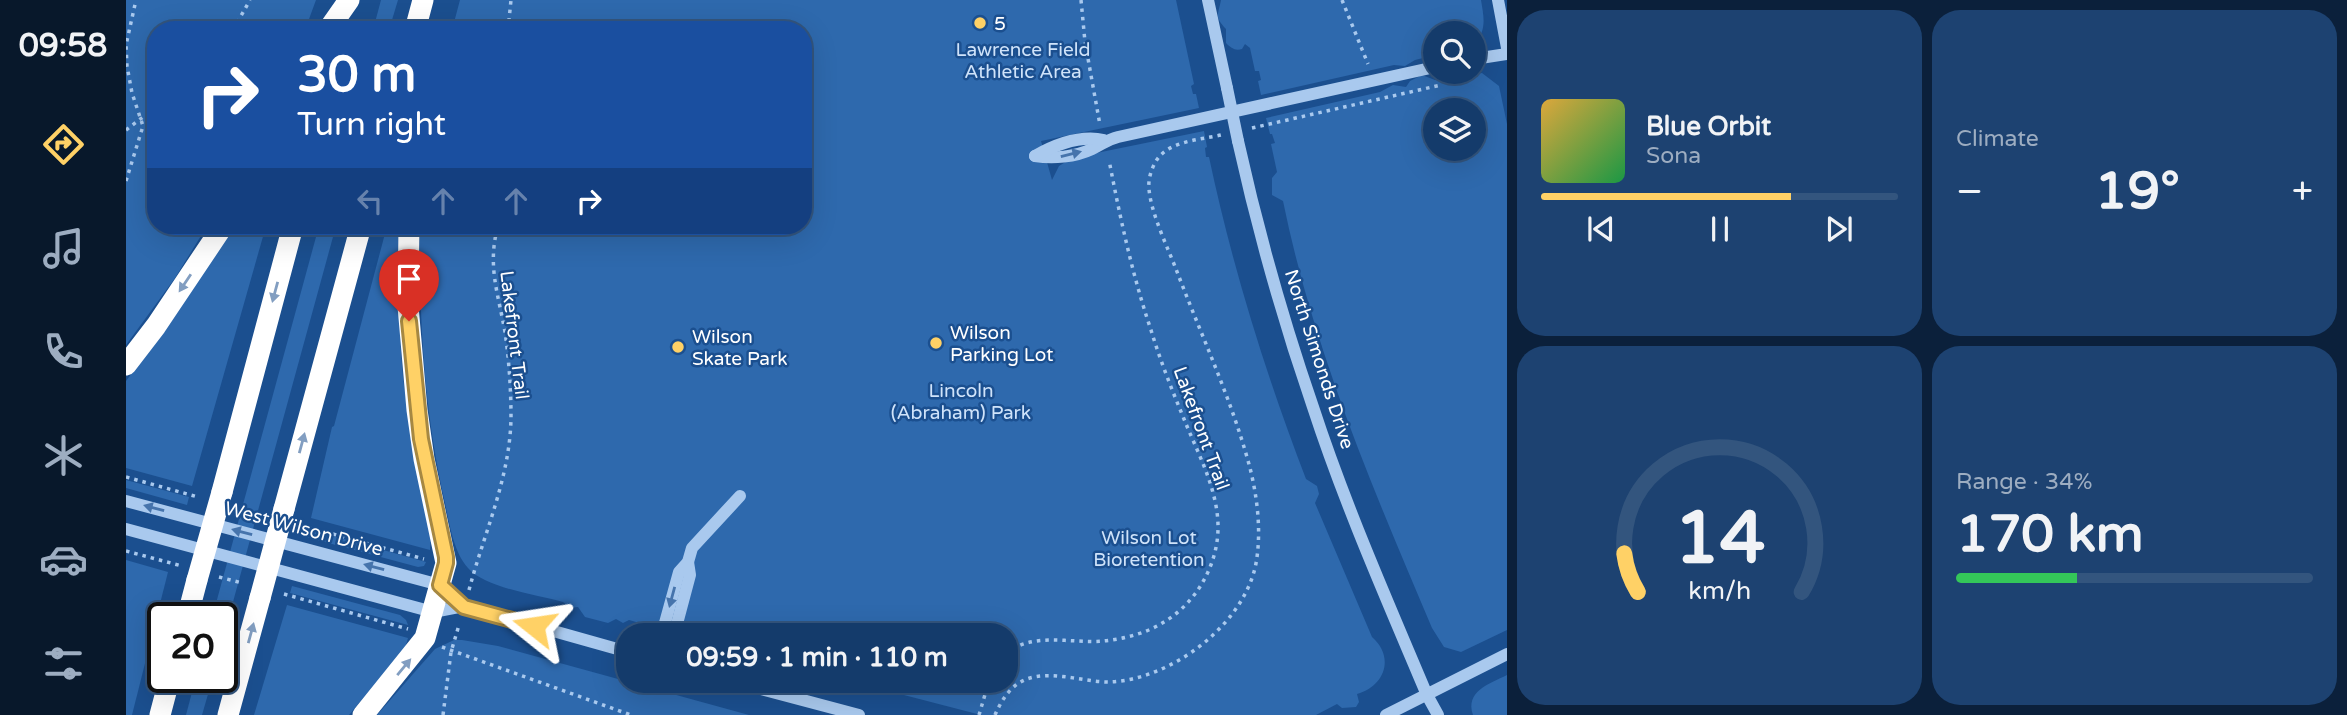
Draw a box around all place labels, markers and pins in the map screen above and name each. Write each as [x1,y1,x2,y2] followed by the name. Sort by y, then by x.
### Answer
[994,13,1006,35] place label: 5
[972,15,988,31] marker: 5
[379,249,439,321] pin
[950,322,1054,366] place label: Wilson Parking Lot
[692,326,788,370] place label: Wilson Skate Park
[928,335,944,351] marker: Wilson Parking Lot
[670,339,686,355] marker: Wilson Skate Park

